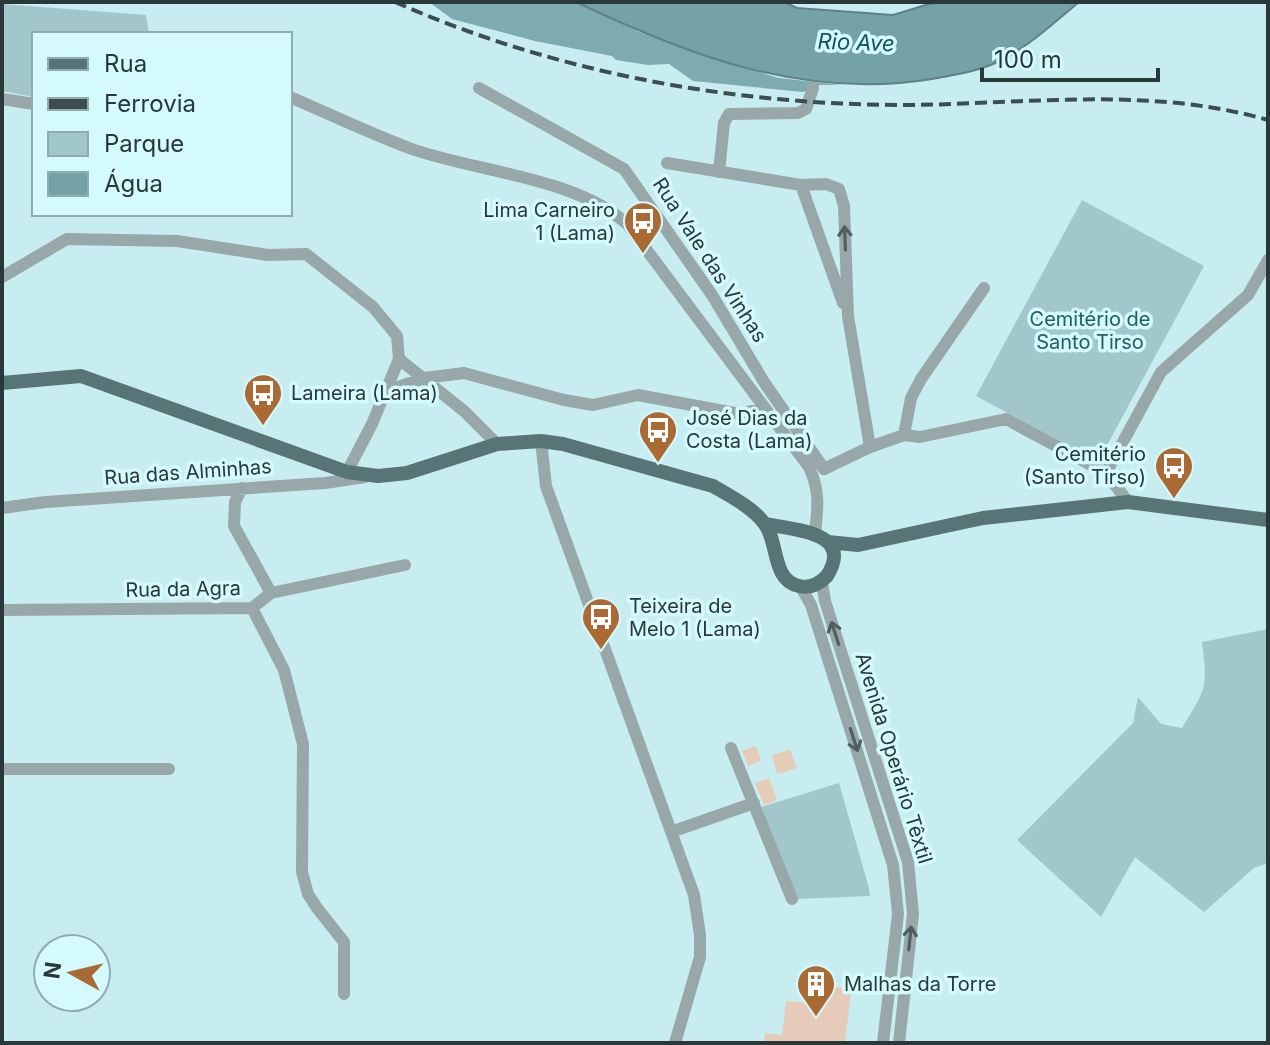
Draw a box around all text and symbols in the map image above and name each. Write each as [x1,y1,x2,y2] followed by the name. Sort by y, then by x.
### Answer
[817,28,895,56] water label: Rio Ave
[32,32,292,216] legend
[982,32,1158,82] scale bar
[994,45,1062,74] text: 100 m
[104,49,147,78] text: Rua
[104,89,196,118] text: Ferrovia
[104,129,184,158] text: Parque
[104,168,163,198] text: Água
[648,173,772,347] street label: Rua Vale das Vinhas
[483,198,615,245] place label: Lima Carneiro 1 (Lama)
[622,200,664,255] bus stop icon: Lima Carneiro 1 (Lama)
[838,225,853,252] one-way arrow
[1030,307,1150,354] park label: Cemitério de Santo Tirso
[242,372,284,427] bus stop icon: Lameira (Lama)
[291,381,438,405] place label: Lameira (Lama)
[686,406,813,453] place label: José Dias da Costa (Lama)
[637,409,679,464] bus stop icon: José Dias da Costa (Lama)
[1024,442,1146,489] place label: Cemitério (Santo Tirso)
[1153,445,1195,500] bus stop icon: Cemitério (Santo Tirso)
[104,454,272,490] street label: Rua das Alminhas
[125,576,241,602] street label: Rua da Agra
[629,594,761,641] place label: Teixeira de Melo 1 (Lama)
[580,596,622,651] bus stop icon: Teixeira de Melo 1 (Lama)
[827,621,842,646] one-way arrow
[850,650,938,866] street label: Avenida Operário Têxtil
[847,727,862,752] one-way arrow
[903,925,918,952] one-way arrow
[32,933,112,1013] north arrow
[38,960,66,980] text: N
[795,963,837,1018] building icon: Malhas da Torre
[844,972,997,996] place label: Malhas da Torre

